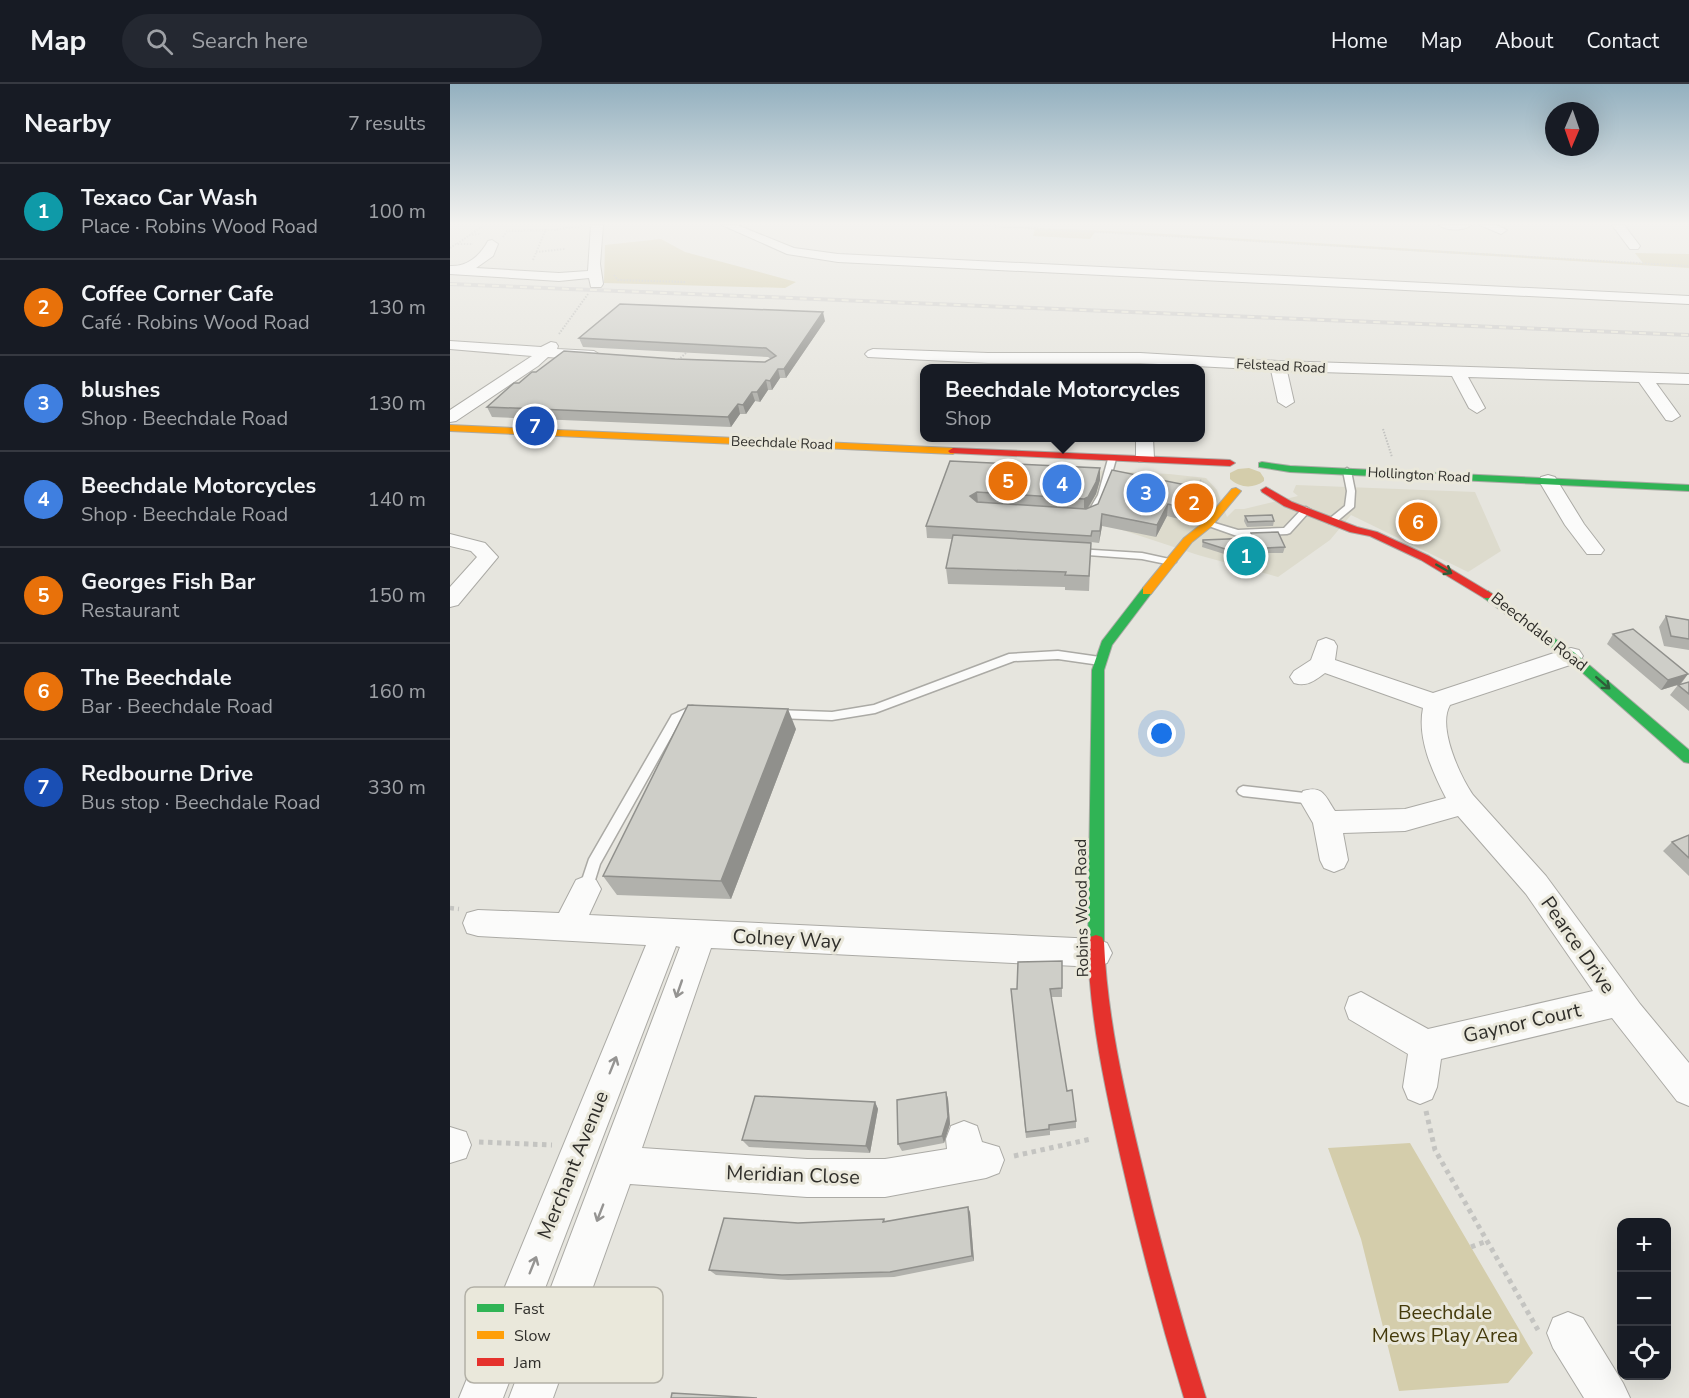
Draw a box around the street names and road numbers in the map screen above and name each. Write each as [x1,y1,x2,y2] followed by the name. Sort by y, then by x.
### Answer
[1236,354,1326,378] street label: Felstead Road
[731,432,833,454] street label: Beechdale Road
[1367,463,1471,487] street label: Hollington Road
[1486,587,1592,677] street label: Beechdale Road
[1070,839,1094,977] street label: Robins Wood Road
[1535,891,1621,999] street label: Pearce Drive
[732,923,843,955] street label: Colney Way
[1461,996,1584,1050] street label: Gaynor Court
[531,1087,615,1243] street label: Merchant Avenue
[726,1159,860,1191] street label: Meridian Close

